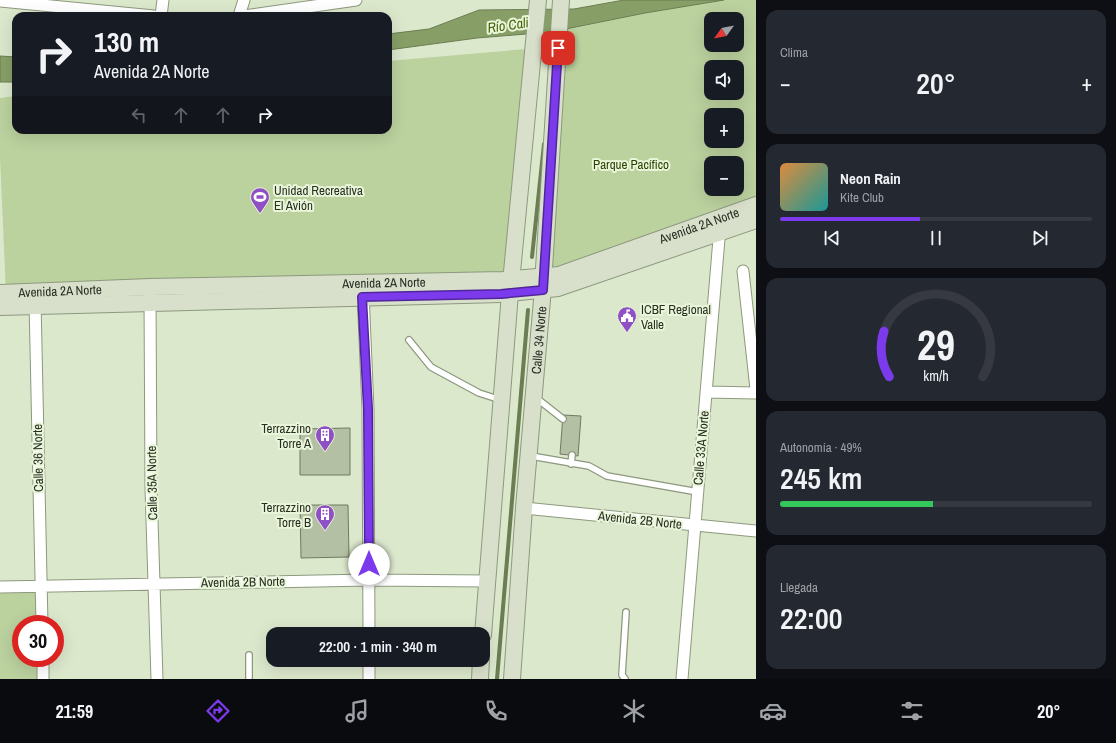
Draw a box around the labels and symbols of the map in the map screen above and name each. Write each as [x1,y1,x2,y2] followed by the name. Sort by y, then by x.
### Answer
[704,12,744,52] north arrow
[486,13,531,37] water label: Río Cali
[541,31,575,65] pin
[593,156,669,173] park label: Parque Pacífico
[274,182,363,214] place label: Unidad Recreativa El Avión
[249,186,271,214] sports icon: Unidad Recreativa El Avión
[656,203,741,248] street label: Avenida 2A Norte
[341,273,426,292] street label: Avenida 2A Norte
[17,280,102,301] street label: Avenida 2A Norte
[641,301,711,333] place label: ICBF Regional Valle
[527,305,550,375] street label: Calle 34 Norte
[616,305,638,333] public building icon: ICBF Regional Valle
[689,410,713,486] street label: Calle 33A Norte
[261,420,312,452] place label: Terrazzino Torre A
[29,424,47,492] street label: Calle 36 Norte
[314,424,336,452] building icon: Terrazzino Torre A
[143,445,161,520] street label: Calle 35A Norte
[261,499,311,531] place label: Terrazzino Torre B
[314,503,336,531] building icon: Terrazzino Torre B
[596,507,683,533] street label: Avenida 2B Norte
[348,543,390,585] position arrow
[200,573,285,591] street label: Avenida 2B Norte
[12,615,64,667] speed limit sign: 30

